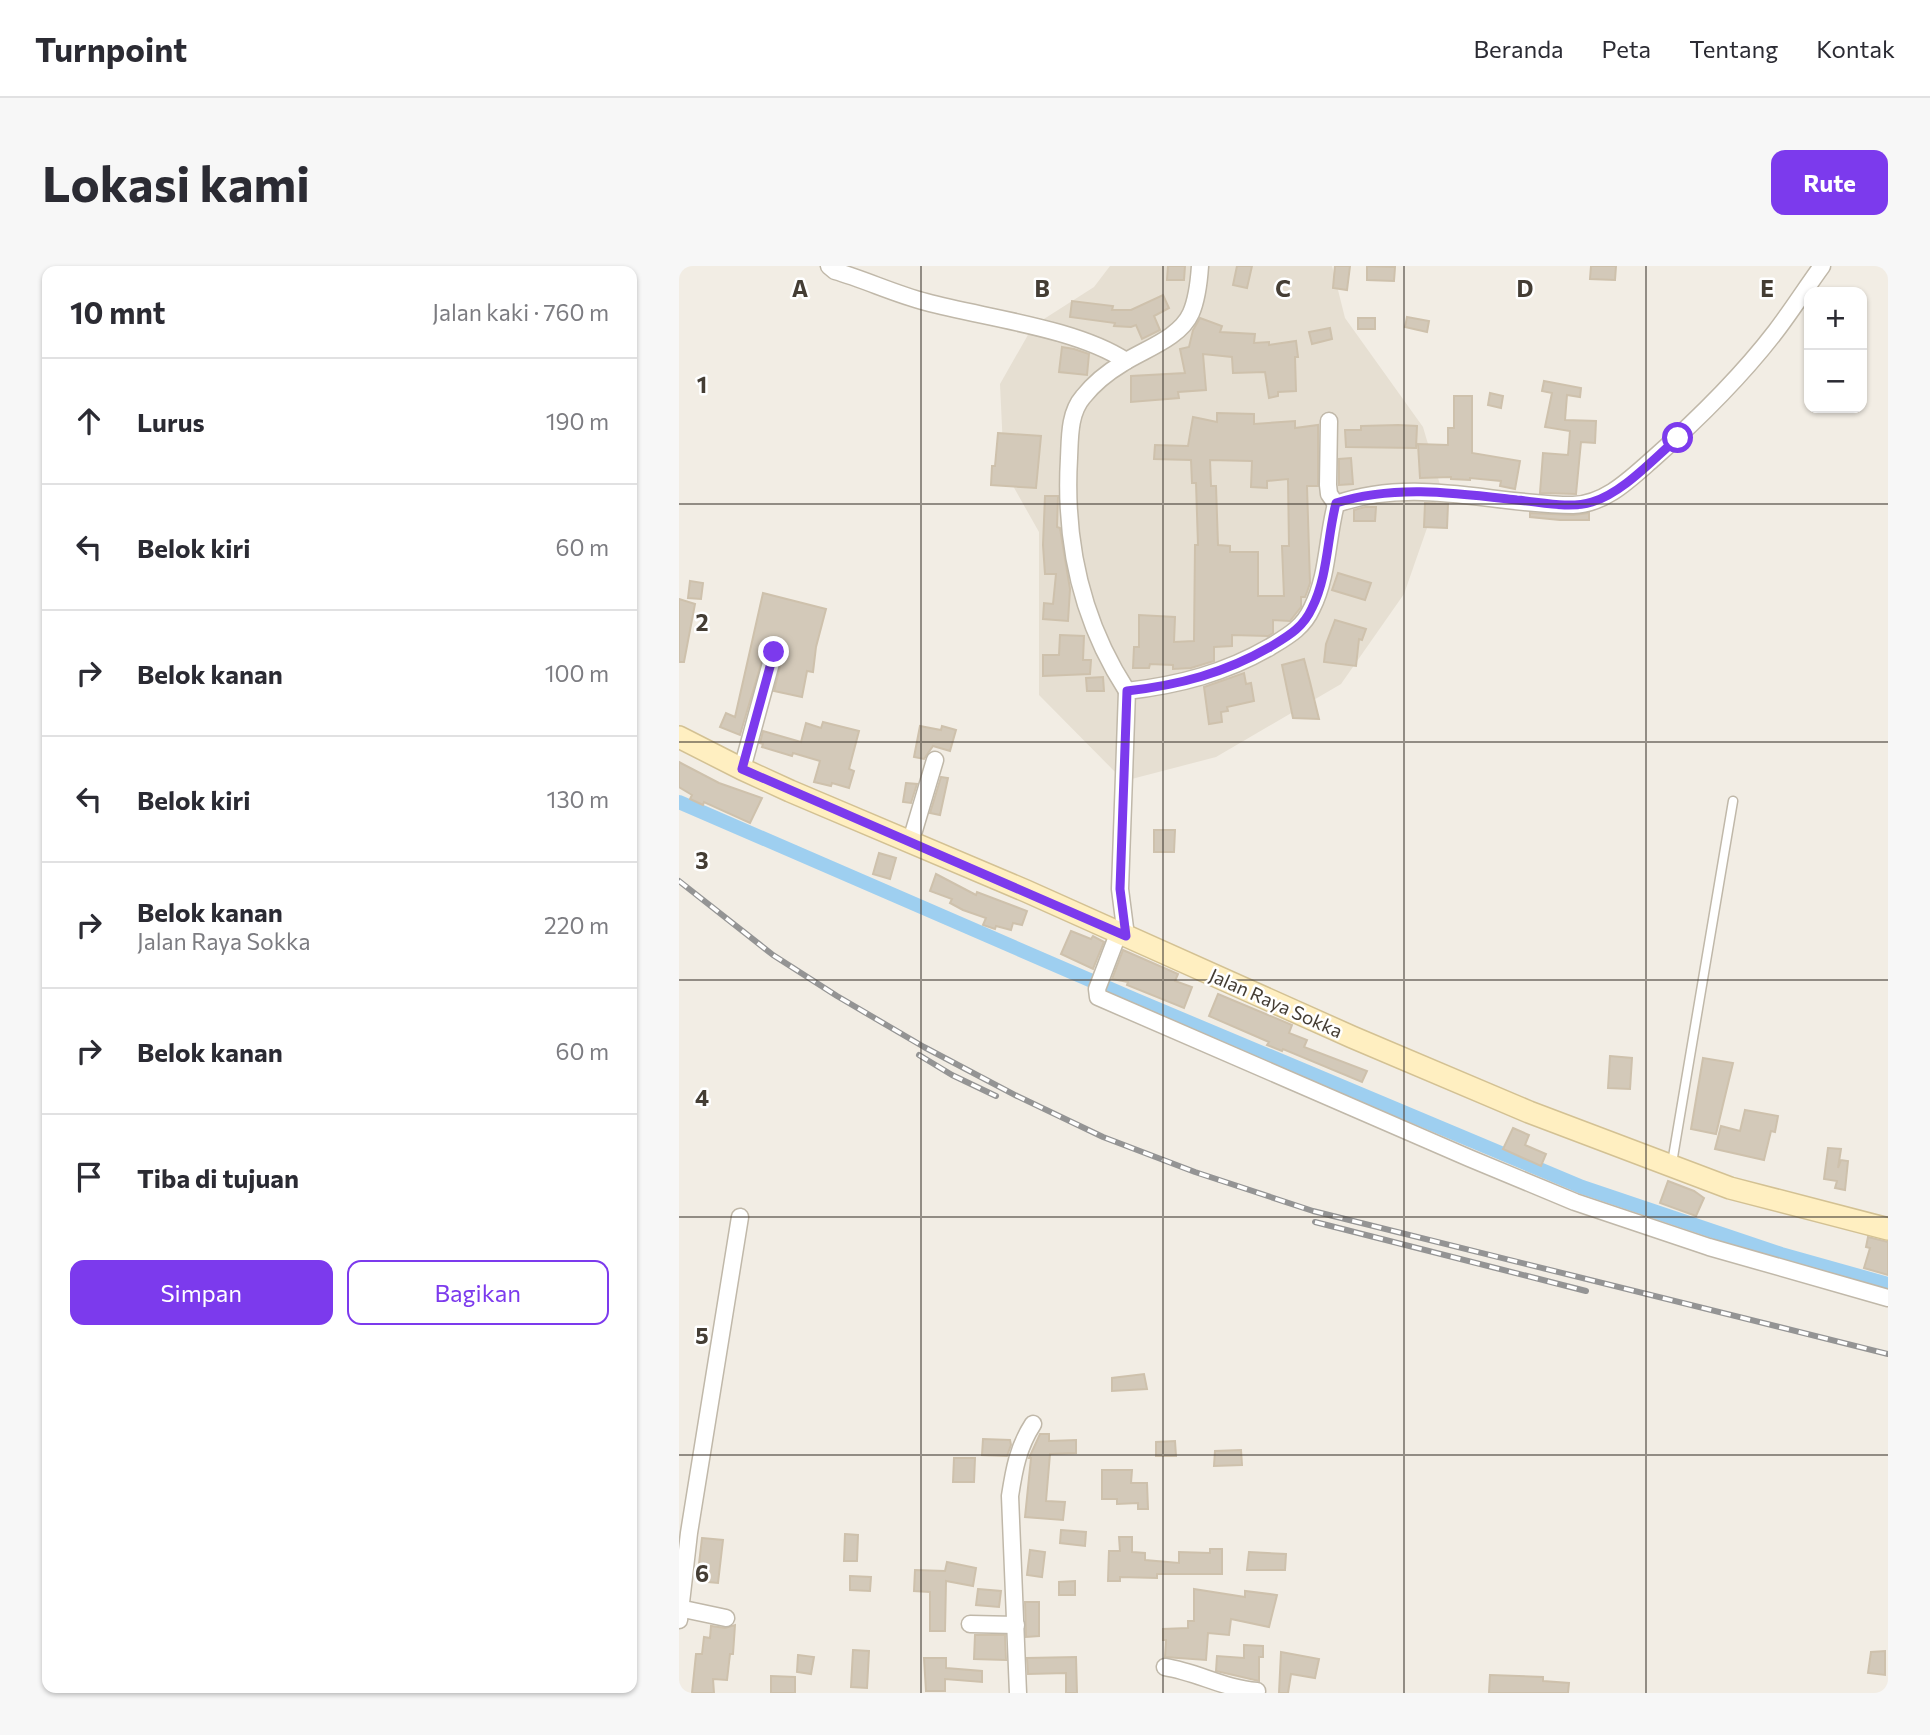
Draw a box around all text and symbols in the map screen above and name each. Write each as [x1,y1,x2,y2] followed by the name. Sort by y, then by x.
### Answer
[35,28,187,69] text: Turnpoint
[1473,34,1564,63] text: Beranda
[1602,34,1651,63] text: Peta
[1689,34,1778,63] text: Tentang
[1816,34,1895,63] text: Kontak
[1771,150,1888,215] button: Rute
[42,152,310,212] text: Lokasi kami
[792,274,809,302] text: A
[1034,274,1050,302] text: B
[1275,274,1291,302] text: C
[1517,274,1534,302] text: D
[1760,274,1774,302] text: E
[1804,287,1867,413] map controls
[1804,287,1867,350] button: +
[70,293,165,330] text: 10 mnt
[432,298,609,326] text: Jalan kaki · 760 m
[1804,350,1867,413] button: −
[697,370,707,398] text: 1
[70,402,108,440] icon: ahead
[137,406,205,437] text: Lurus
[546,407,609,435] text: 190 m
[1662,422,1693,453] route start
[70,528,108,566] icon: left
[137,532,251,563] text: Belok kiri
[556,533,609,561] text: 60 m
[695,608,709,636] text: 2
[758,636,789,667] route end
[70,654,108,692] icon: right
[137,658,283,689] text: Belok kanan
[545,659,609,687] text: 100 m
[70,780,108,818] icon: left
[137,784,251,815] text: Belok kiri
[547,785,609,813] text: 130 m
[695,846,709,874] text: 3
[137,896,283,927] text: Belok kanan
[70,906,108,944] icon: right
[544,911,609,939] text: 220 m
[137,927,311,955] text: Jalan Raya Sokka
[1206,963,1346,1042] street label: Jalan Raya Sokka
[70,1032,108,1070] icon: right
[137,1036,283,1067] text: Belok kanan
[556,1037,609,1065] text: 60 m
[695,1083,709,1111] text: 4
[70,1158,108,1196] icon: arrive
[137,1162,299,1193] text: Tiba di tujuan
[70,1260,333,1325] button: Simpan
[347,1260,609,1325] button: Bagikan
[695,1321,709,1349] text: 5
[695,1559,709,1587] text: 6

